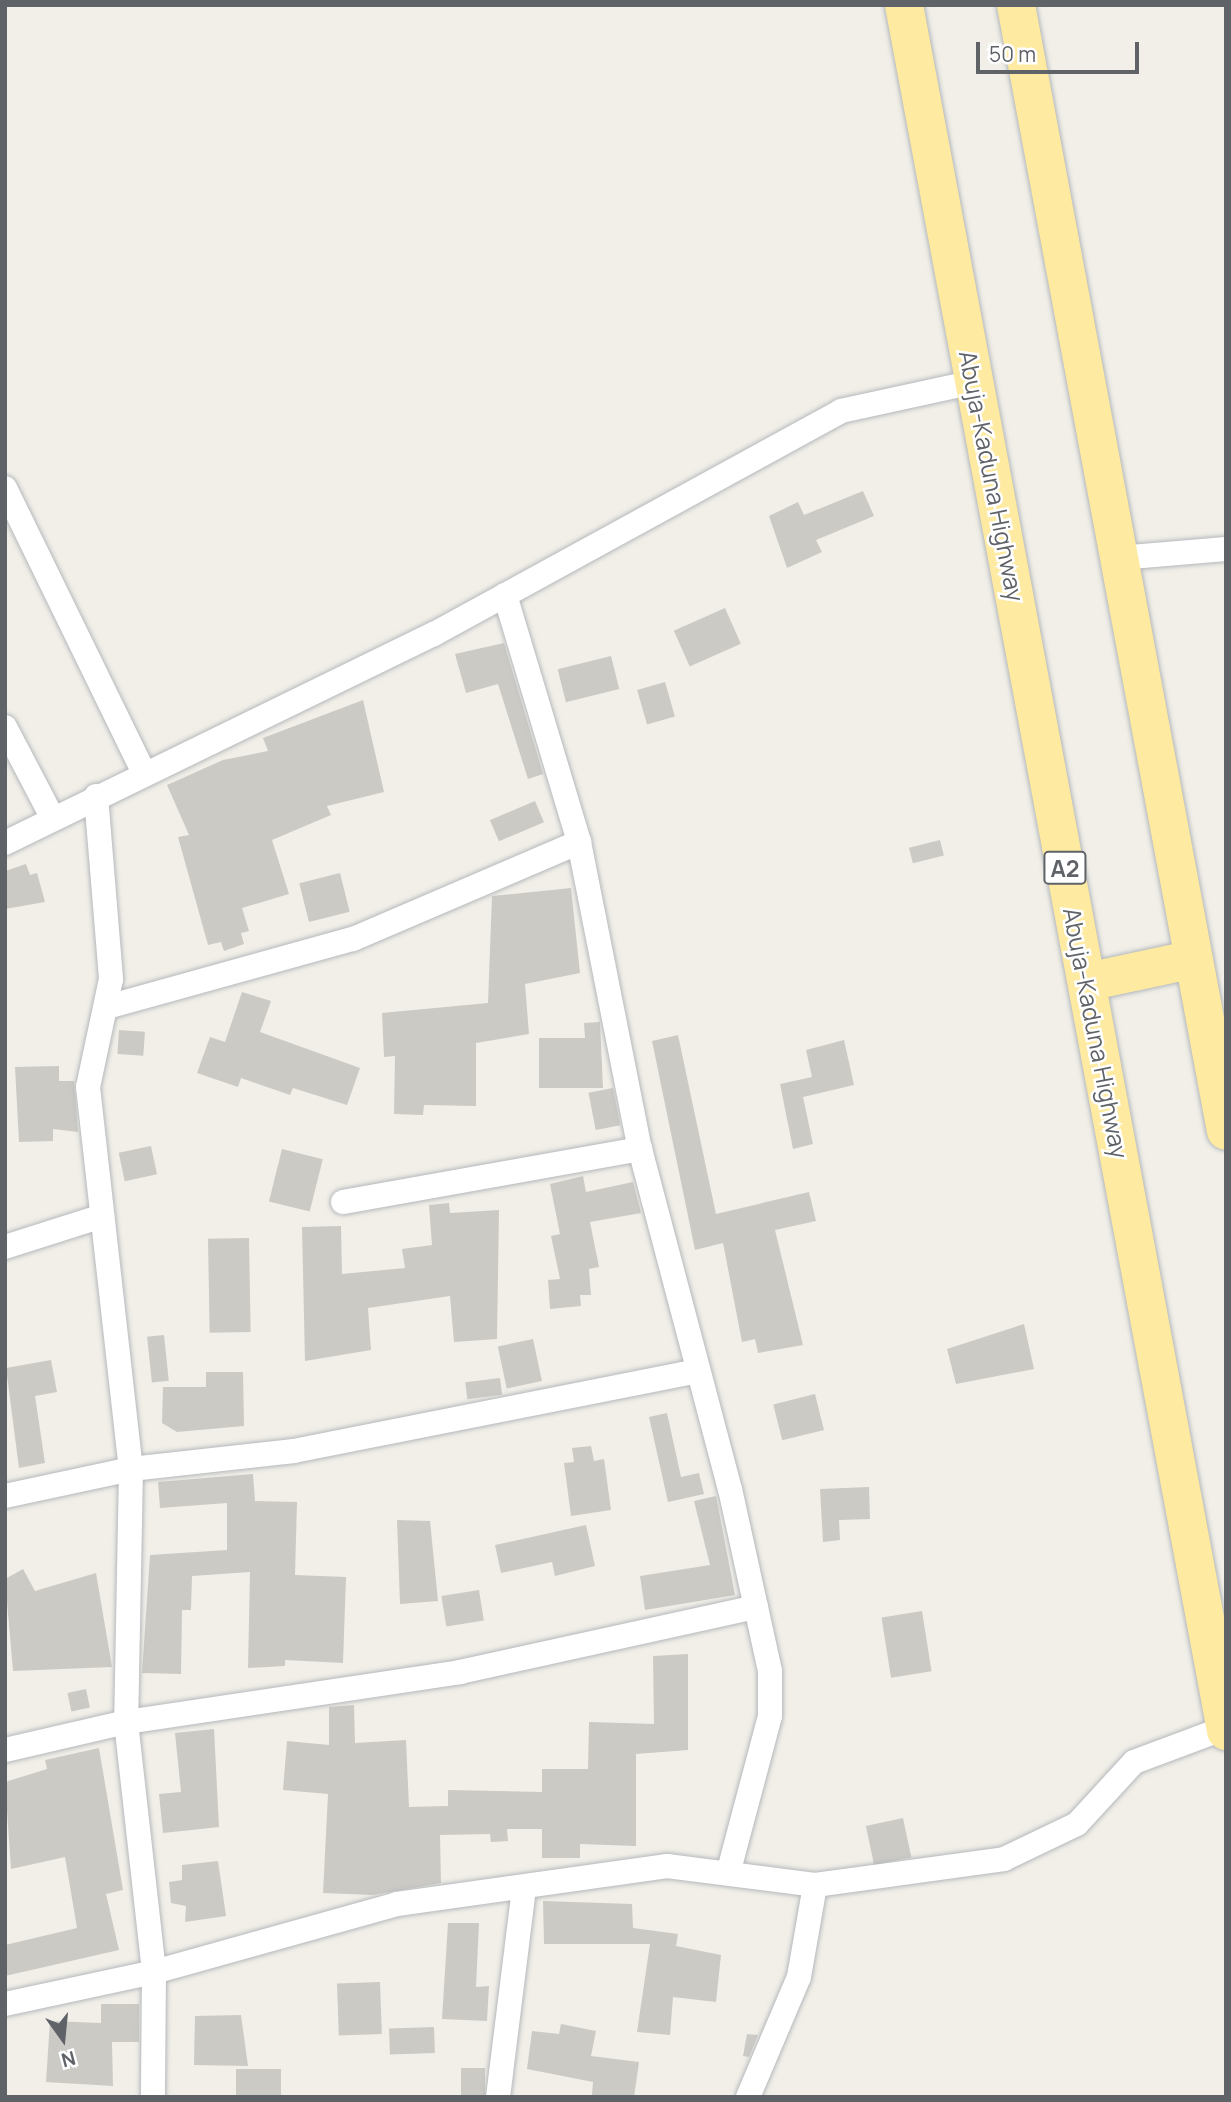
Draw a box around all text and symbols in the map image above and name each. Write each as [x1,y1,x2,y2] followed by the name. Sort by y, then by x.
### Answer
[979,28,1142,72] scale bar
[989,40,1036,68] text: 50 m
[954,348,1030,604] street label: Abuja-Kaduna Highway
[1042,848,1088,888] road number: A2
[1058,905,1134,1161] street label: Abuja-Kaduna Highway
[28,2004,98,2074] north arrow
[58,2045,78,2074] text: N

